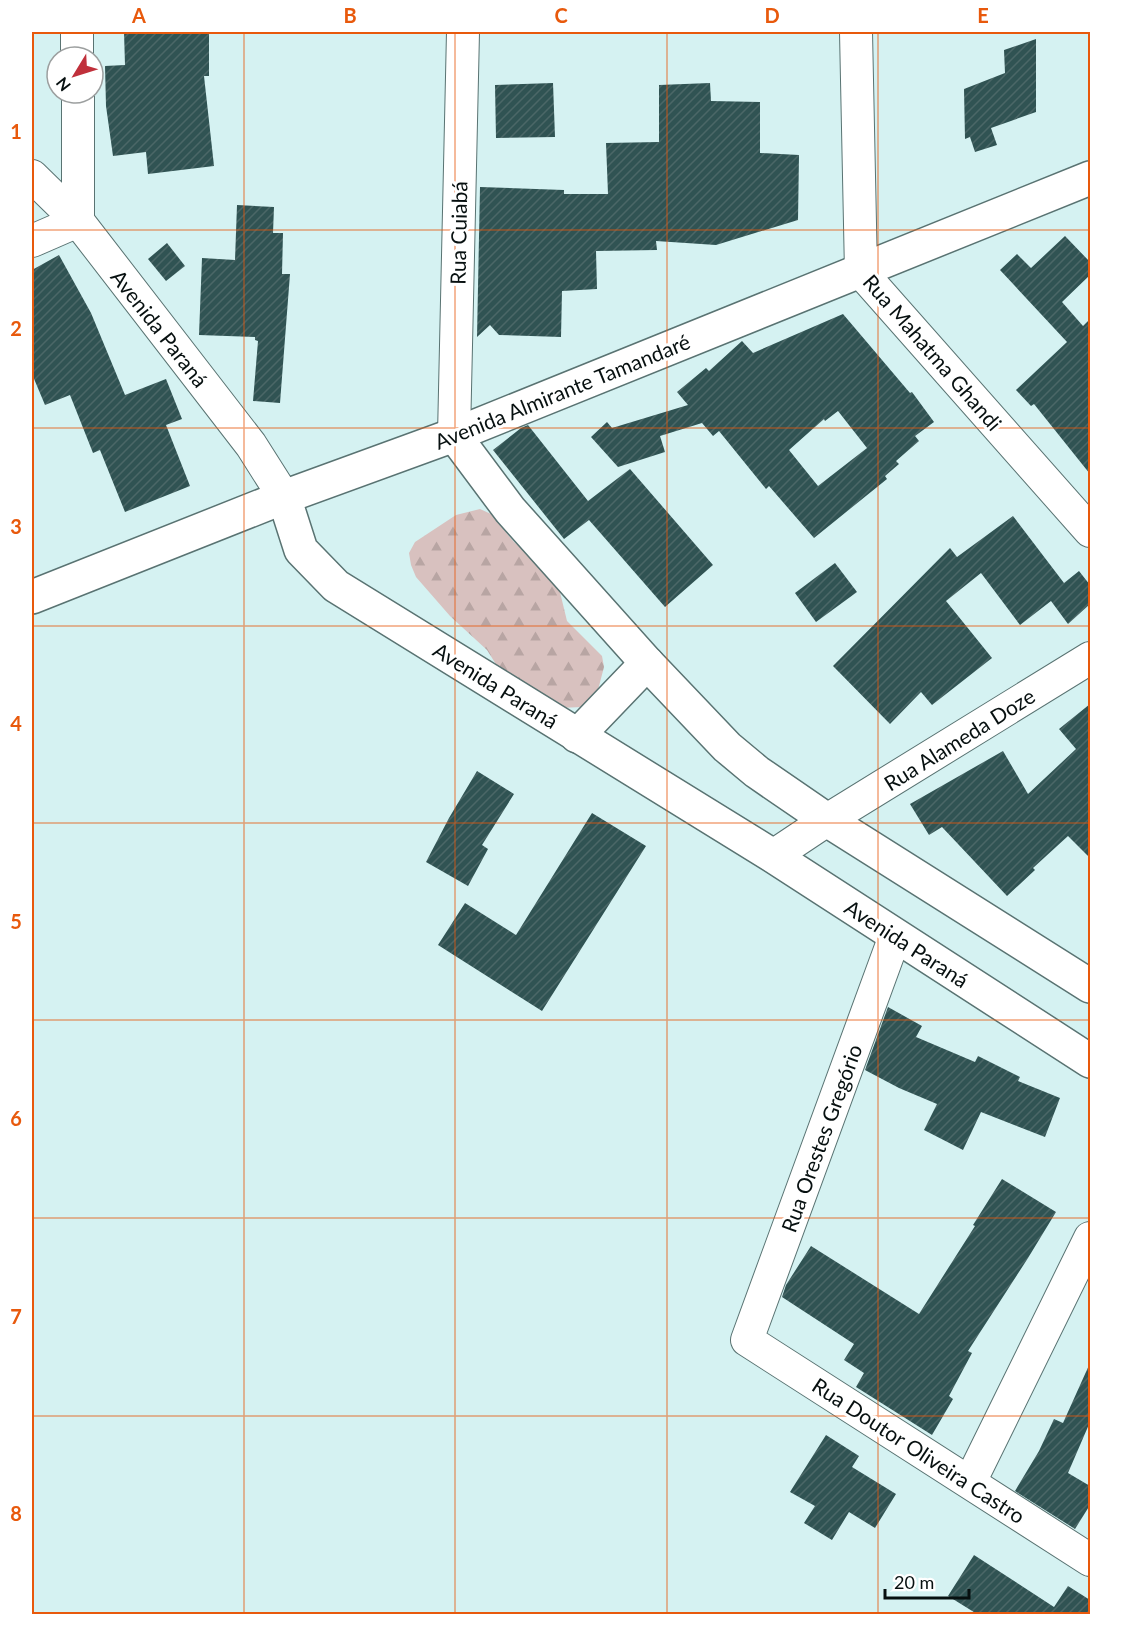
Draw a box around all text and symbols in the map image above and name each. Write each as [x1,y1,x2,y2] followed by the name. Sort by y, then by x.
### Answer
[131,3,146,27] text: A
[343,3,357,27] text: B
[554,3,568,27] text: C
[764,3,780,27] text: D
[977,3,989,27] text: E
[45,45,105,105] north arrow
[52,74,74,95] text: N
[10,119,22,143] text: 1
[445,181,471,285] street label: Rua Cuiabá
[106,264,214,392] street label: Avenida Paraná
[858,269,1008,435] street label: Rua Mahatma Ghandi
[10,316,22,340] text: 2
[431,328,693,454] street label: Avenida Almirante Tamandaré
[10,514,22,538] text: 3
[429,637,563,733] street label: Avenida Paraná
[879,683,1039,795] street label: Rua Alameda Doze
[10,711,22,735] text: 4
[841,894,973,992] street label: Avenida Paraná
[10,909,22,933] text: 5
[775,1041,867,1235] street label: Rua Orestes Gregório
[10,1106,22,1130] text: 6
[10,1304,22,1328] text: 7
[808,1372,1030,1528] street label: Rua Doutor Oliveira Castro
[10,1501,22,1525] text: 8
[885,1562,969,1600] scale bar
[894,1571,934,1593] text: 20 m

